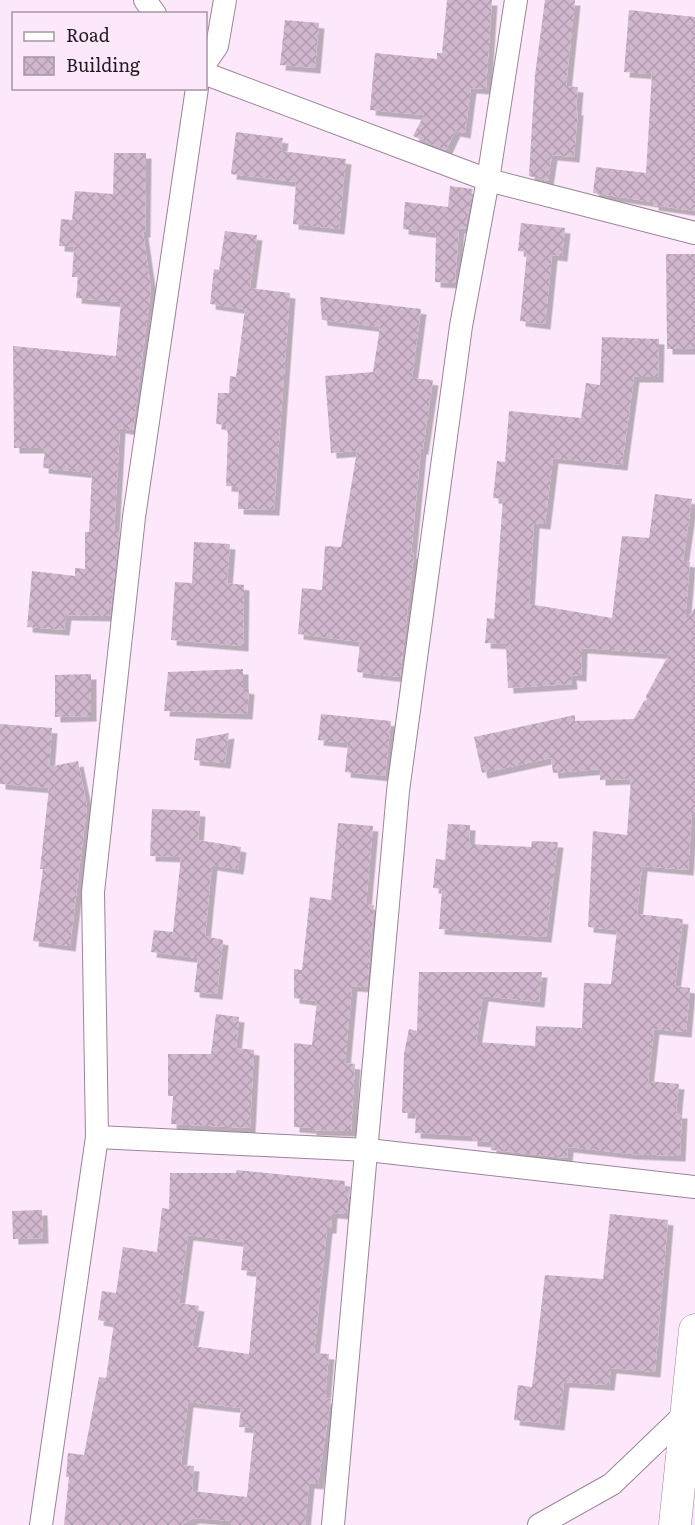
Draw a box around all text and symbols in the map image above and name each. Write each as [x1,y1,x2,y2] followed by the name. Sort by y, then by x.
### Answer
[12,12,207,90] legend
[66,21,110,48] text: Road
[66,51,141,78] text: Building

